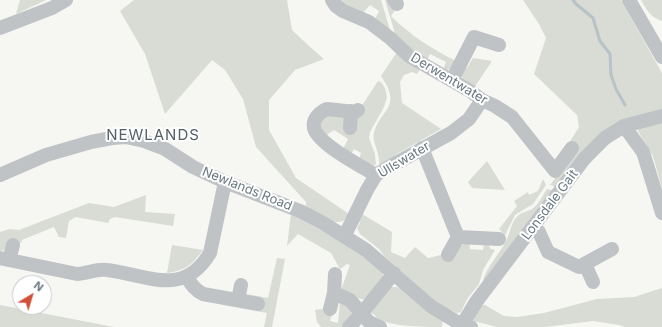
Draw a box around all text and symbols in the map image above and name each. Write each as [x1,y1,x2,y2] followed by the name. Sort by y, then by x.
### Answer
[408,50,490,108] street label: Derwentwater
[106,126,200,144] district label: NEWLANDS
[375,139,433,181] street label: Ullswater
[200,164,294,214] street label: Newlands Road
[519,167,581,243] street label: Lonsdale Gait
[12,275,52,315] north arrow
[31,278,46,294] text: N

